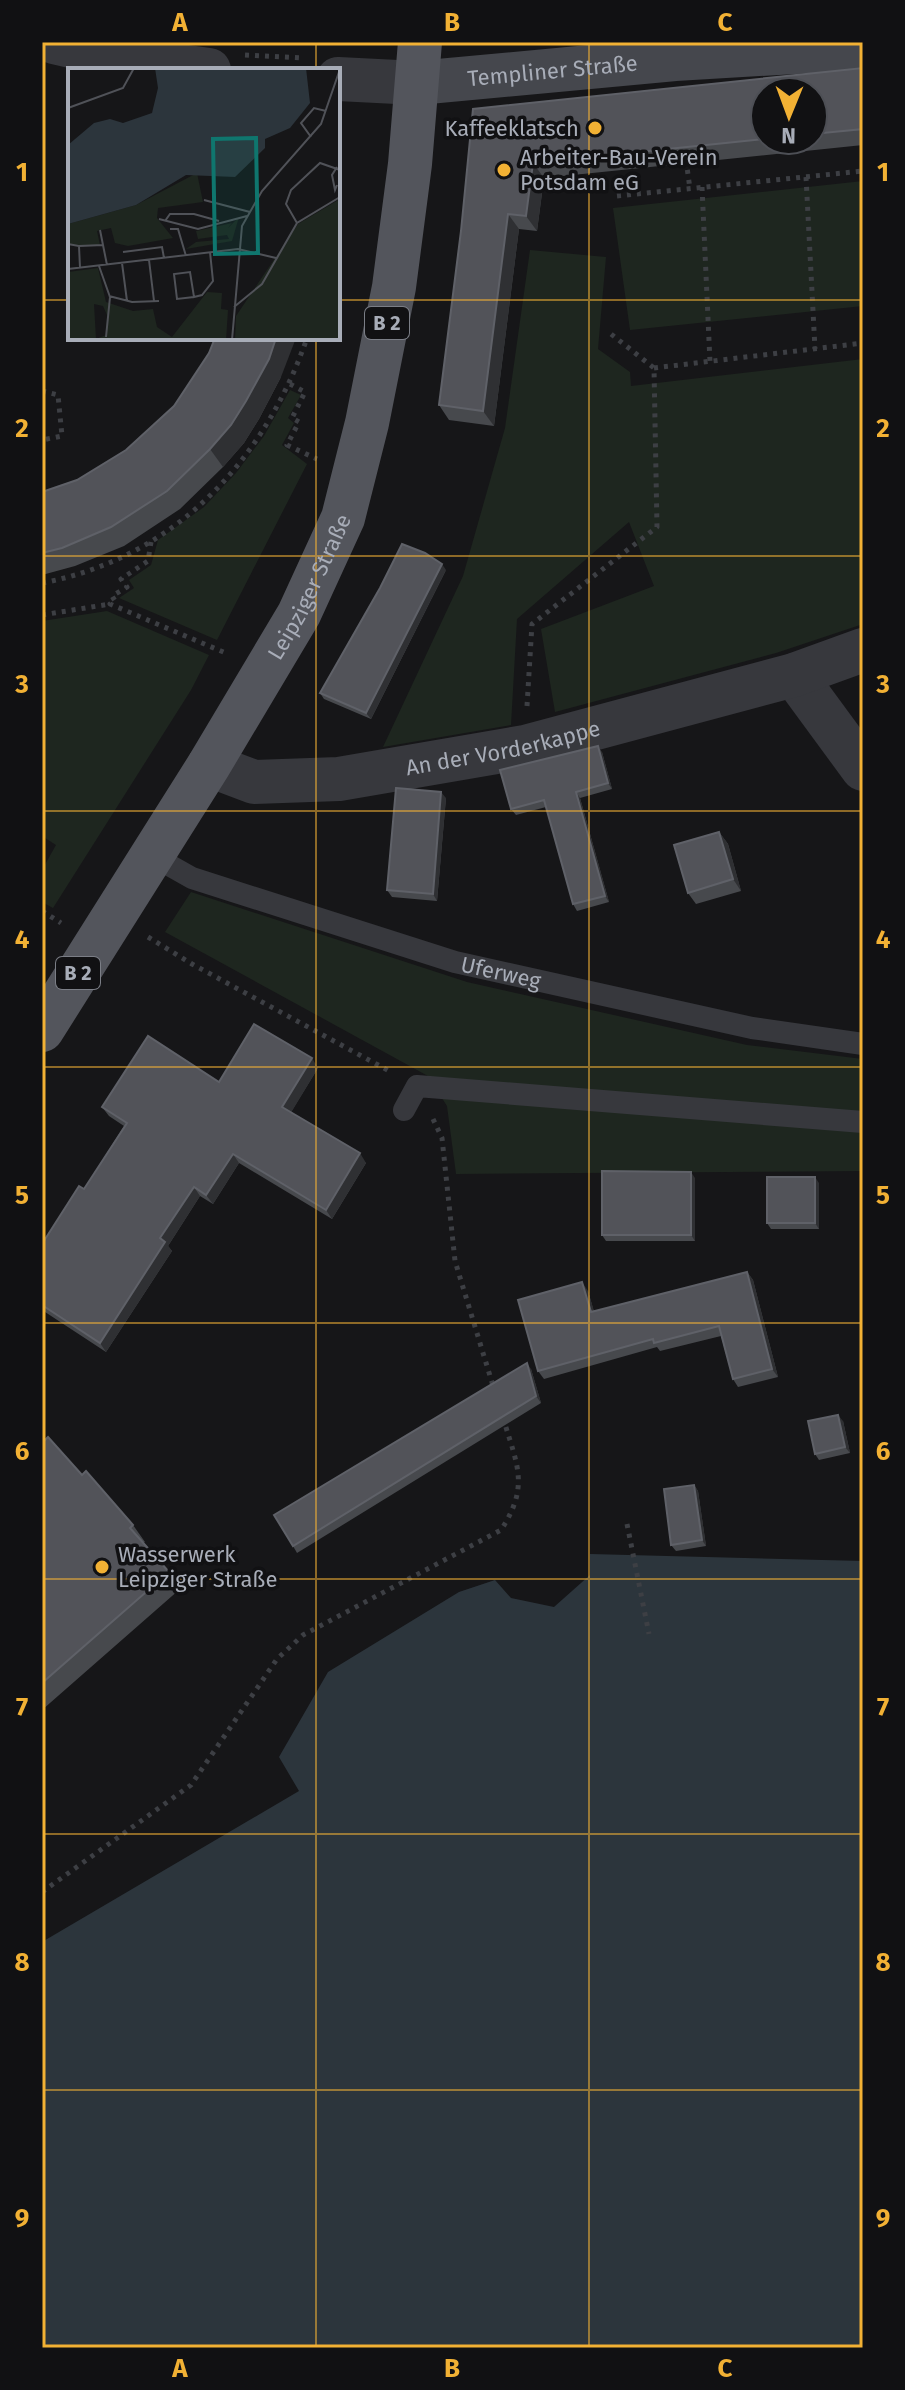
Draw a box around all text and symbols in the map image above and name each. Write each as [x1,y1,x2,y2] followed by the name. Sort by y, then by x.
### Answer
[171,7,188,38] text: A
[444,7,460,38] text: B
[718,7,733,38] text: C
[466,49,639,92] street label: Templiner Straße
[68,68,340,340] inset map
[749,76,829,156] north arrow
[445,115,579,142] place label: Kaffeeklatsch
[586,119,604,137] marker: Kaffeeklatsch
[781,122,796,149] text: N
[520,144,718,196] place label: Arbeiter-Bau-Verein Potsdam eG
[16,157,28,188] text: 1
[877,157,889,188] text: 1
[495,161,513,179] marker: Arbeiter-Bau-Verein Potsdam eG
[365,307,409,339] road number: B 2
[15,413,29,444] text: 2
[876,413,890,444] text: 2
[261,510,357,665] street label: Leipziger Straße
[14,669,29,700] text: 3
[875,669,890,700] text: 3
[404,714,603,781] street label: An der Vorderkappe
[15,924,30,955] text: 4
[876,924,891,955] text: 4
[458,950,544,994] street label: Uferweg
[56,957,100,989] road number: B 2
[15,1180,29,1211] text: 5
[876,1180,890,1211] text: 5
[15,1436,30,1467] text: 6
[876,1436,891,1467] text: 6
[118,1541,277,1593] place label: Wasserwerk Leipziger Straße
[93,1558,111,1576] marker: Wasserwerk Leipziger Straße
[16,1692,28,1723] text: 7
[877,1692,889,1723] text: 7
[14,1947,30,1978] text: 8
[875,1947,891,1978] text: 8
[15,2203,29,2234] text: 9
[876,2203,890,2234] text: 9
[171,2353,188,2384] text: A
[444,2353,460,2384] text: B
[718,2353,733,2384] text: C

